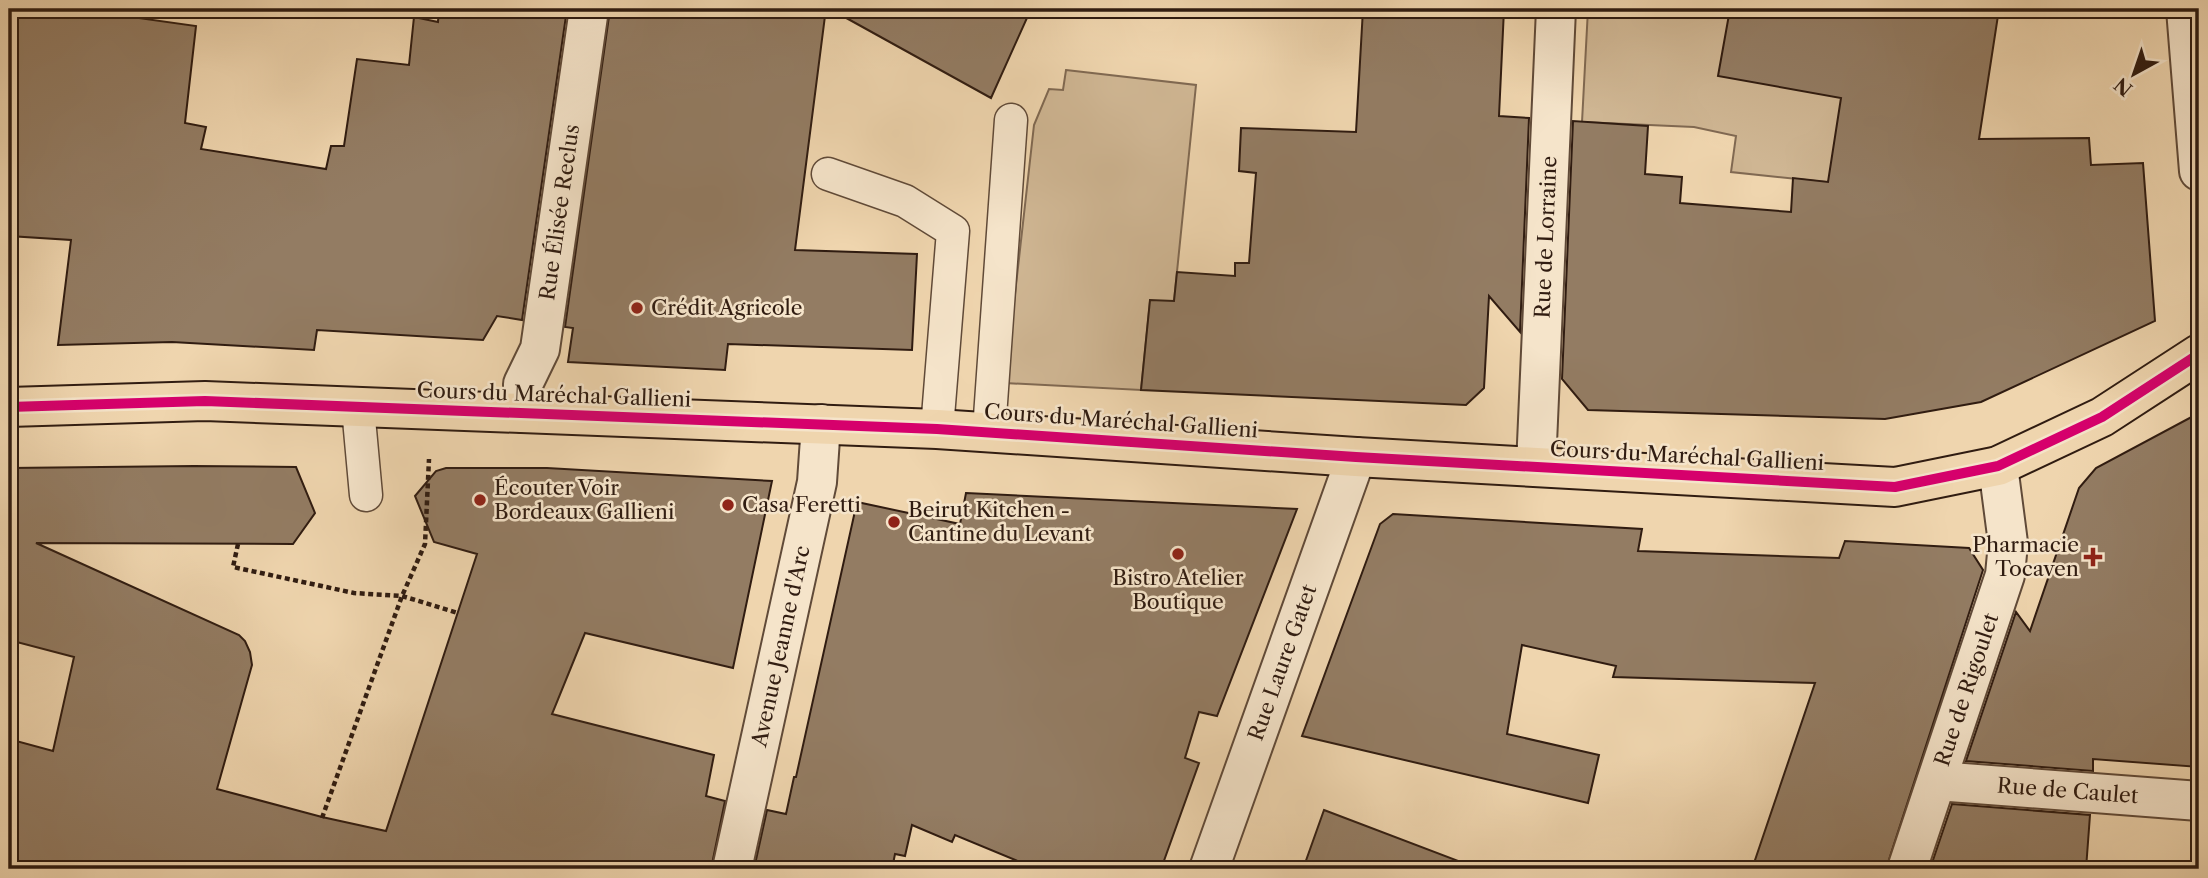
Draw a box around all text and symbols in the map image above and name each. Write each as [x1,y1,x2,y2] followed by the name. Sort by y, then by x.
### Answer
[2100,38,2170,108] north arrow
[2110,73,2137,101] text: N
[534,123,584,302] street label: Rue Élisée Reclus
[1529,155,1562,319] street label: Rue de Lorraine
[651,295,803,320] place label: Crédit Agricole
[629,300,645,316] marker: Crédit Agricole
[416,377,692,412] street label: Cours du Maréchal Gallieni
[983,398,1259,443] street label: Cours du Maréchal Gallieni
[1549,436,1825,475] street label: Cours du Maréchal Gallieni
[494,475,674,524] place label: Écouter Voir Bordeaux Gallieni
[472,492,488,508] marker: Écouter Voir Bordeaux Gallieni
[742,492,861,517] place label: Casa Feretti
[720,497,736,513] marker: Casa Feretti
[908,497,1092,546] place label: Beirut Kitchen - Cantine du Levant
[886,514,902,530] marker: Beirut Kitchen - Cantine du Levant
[1972,532,2079,581] place label: Pharmacie Tocaven
[746,543,815,750] street label: Avenue Jeanne d'Arc
[1170,546,1186,562] marker: Bistro Atelier Boutique
[2085,549,2101,565] marker: Pharmacie Tocaven
[1112,565,1244,614] place label: Bistro Atelier Boutique
[1243,581,1322,744] street label: Rue Laure Gatet
[1929,609,2004,769] street label: Rue de Rigoulet
[1996,773,2140,808] street label: Rue de Caulet

